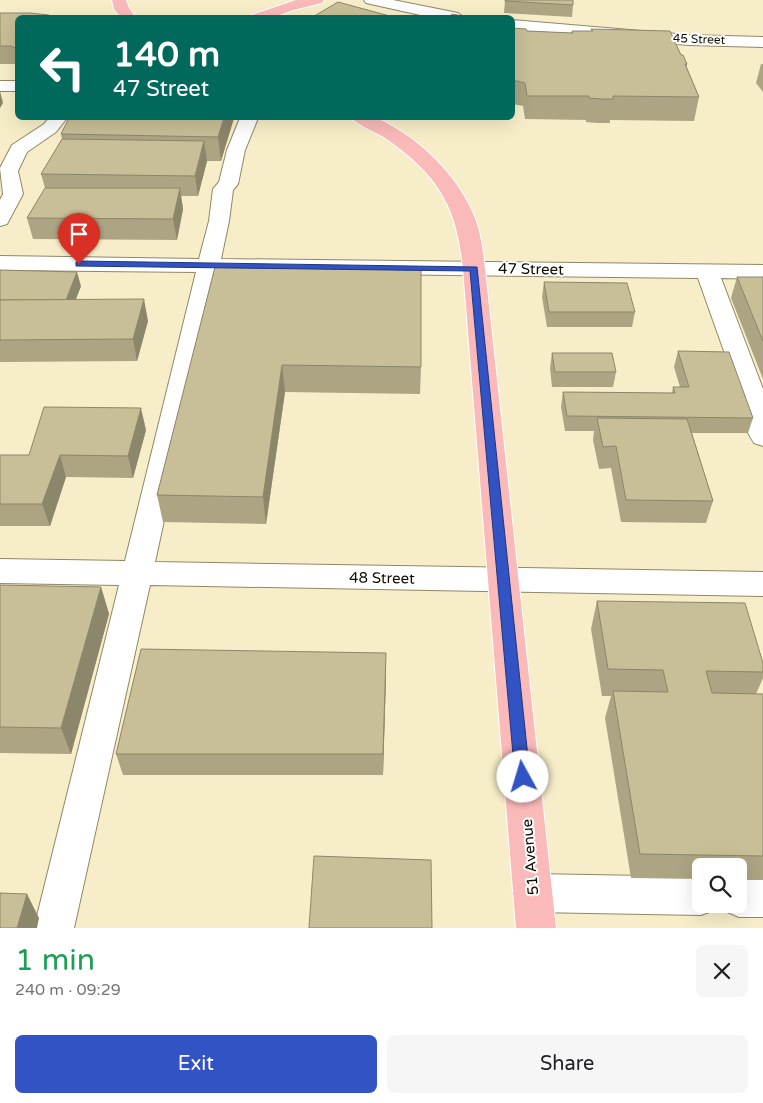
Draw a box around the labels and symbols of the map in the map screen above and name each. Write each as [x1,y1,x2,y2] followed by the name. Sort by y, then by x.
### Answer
[673,31,726,47] street label: 45 Street
[58,213,100,264] pin
[498,259,564,279] street label: 47 Street
[349,568,415,588] street label: 48 Street
[496,750,548,802] position arrow
[518,818,542,896] street label: 51 Avenue

